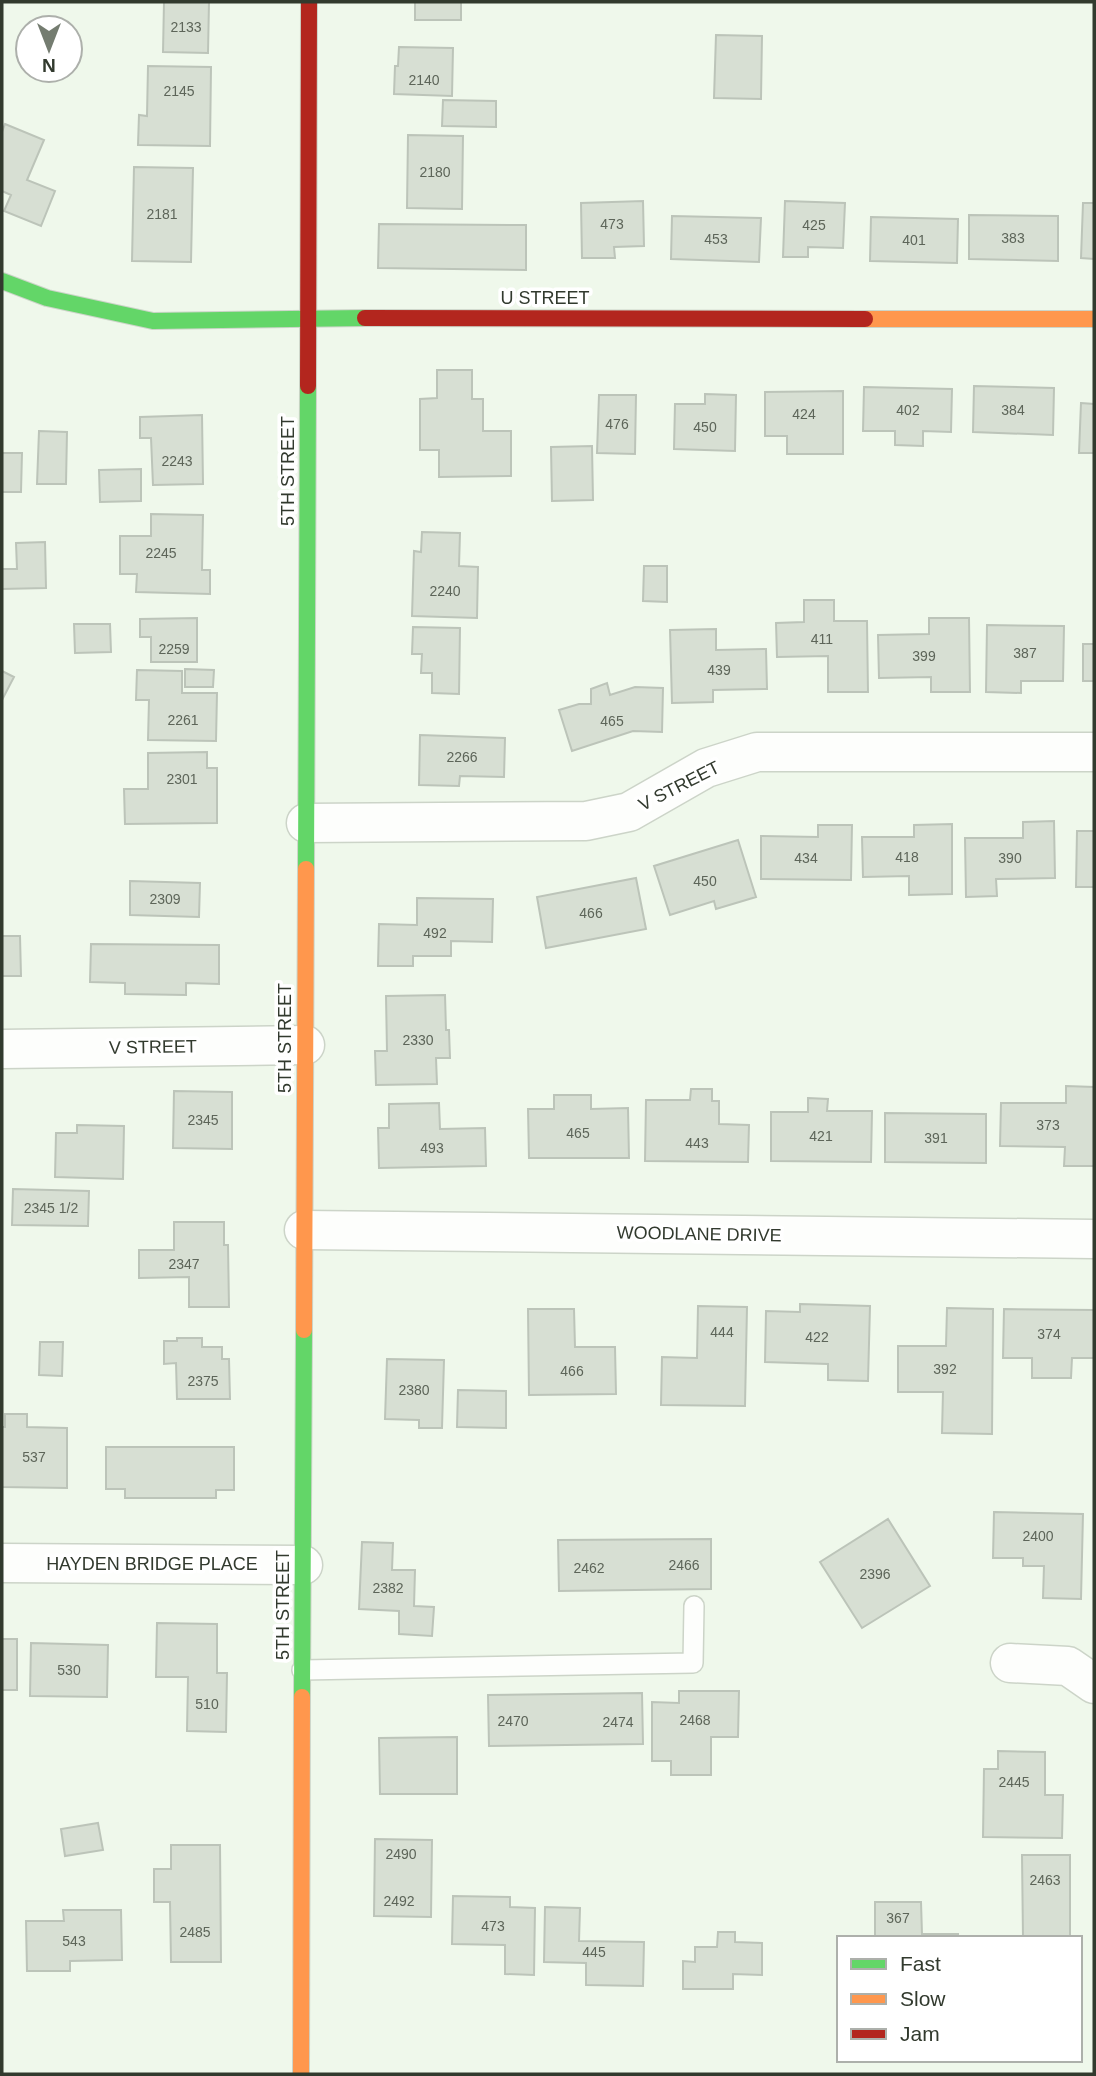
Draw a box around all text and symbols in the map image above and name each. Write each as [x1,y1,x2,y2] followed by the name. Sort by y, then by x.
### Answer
[14,14,84,84] north arrow
[170,19,202,35] house number: 2133
[42,55,56,76] text: N
[408,72,440,88] house number: 2140
[163,83,195,99] house number: 2145
[419,164,451,180] house number: 2180
[146,206,178,222] house number: 2181
[600,216,624,232] house number: 473
[802,217,826,233] house number: 425
[1001,230,1025,246] house number: 383
[704,231,728,247] house number: 453
[902,232,926,248] house number: 401
[500,288,590,308] street label: U STREET
[896,402,920,418] house number: 402
[1001,402,1025,418] house number: 384
[792,406,816,422] house number: 424
[278,416,298,526] street label: 5TH STREET
[605,416,629,432] house number: 476
[693,419,717,435] house number: 450
[161,453,193,469] house number: 2243
[145,545,177,561] house number: 2245
[429,583,461,599] house number: 2240
[811,631,833,647] house number: 411
[158,641,190,657] house number: 2259
[1013,645,1037,661] house number: 387
[912,648,936,664] house number: 399
[707,662,731,678] house number: 439
[167,712,199,728] house number: 2261
[600,713,624,729] house number: 465
[446,749,478,765] house number: 2266
[635,757,723,815] street label: V STREET
[166,771,198,787] house number: 2301
[895,849,919,865] house number: 418
[794,850,818,866] house number: 434
[998,850,1022,866] house number: 390
[693,873,717,889] house number: 450
[149,891,181,907] house number: 2309
[579,905,603,921] house number: 466
[423,925,447,941] house number: 492
[275,983,295,1093] street label: 5TH STREET
[402,1032,434,1048] house number: 2330
[109,1036,197,1058] street label: V STREET
[187,1112,219,1128] house number: 2345
[1036,1117,1060,1133] house number: 373
[566,1125,590,1141] house number: 465
[809,1128,833,1144] house number: 421
[924,1130,948,1146] house number: 391
[685,1135,709,1151] house number: 443
[420,1140,444,1156] house number: 493
[24,1200,78,1216] house number: 2345 1/2
[616,1223,782,1245] street label: WOODLANE DRIVE
[168,1256,200,1272] house number: 2347
[710,1324,734,1340] house number: 444
[1037,1326,1061,1342] house number: 374
[805,1329,829,1345] house number: 422
[933,1361,957,1377] house number: 392
[560,1363,584,1379] house number: 466
[187,1373,219,1389] house number: 2375
[398,1382,430,1398] house number: 2380
[22,1449,46,1465] house number: 537
[1022,1528,1054,1544] house number: 2400
[273,1550,293,1660] street label: 5TH STREET
[46,1554,258,1574] street label: HAYDEN BRIDGE PLACE
[668,1557,700,1573] house number: 2466
[573,1560,605,1576] house number: 2462
[859,1566,891,1582] house number: 2396
[372,1580,404,1596] house number: 2382
[57,1662,81,1678] house number: 530
[195,1696,219,1712] house number: 510
[679,1712,711,1728] house number: 2468
[497,1713,529,1729] house number: 2470
[602,1714,634,1730] house number: 2474
[998,1774,1030,1790] house number: 2445
[385,1846,417,1862] house number: 2490
[1029,1872,1061,1888] house number: 2463
[383,1893,415,1909] house number: 2492
[886,1910,910,1926] house number: 367
[481,1918,505,1934] house number: 473
[179,1924,211,1940] house number: 2485
[62,1933,86,1949] house number: 543
[837,1936,1082,2062] legend
[582,1944,606,1960] house number: 445
[900,1952,941,1975] text: Fast
[900,1987,946,2010] text: Slow
[900,2022,940,2045] text: Jam

